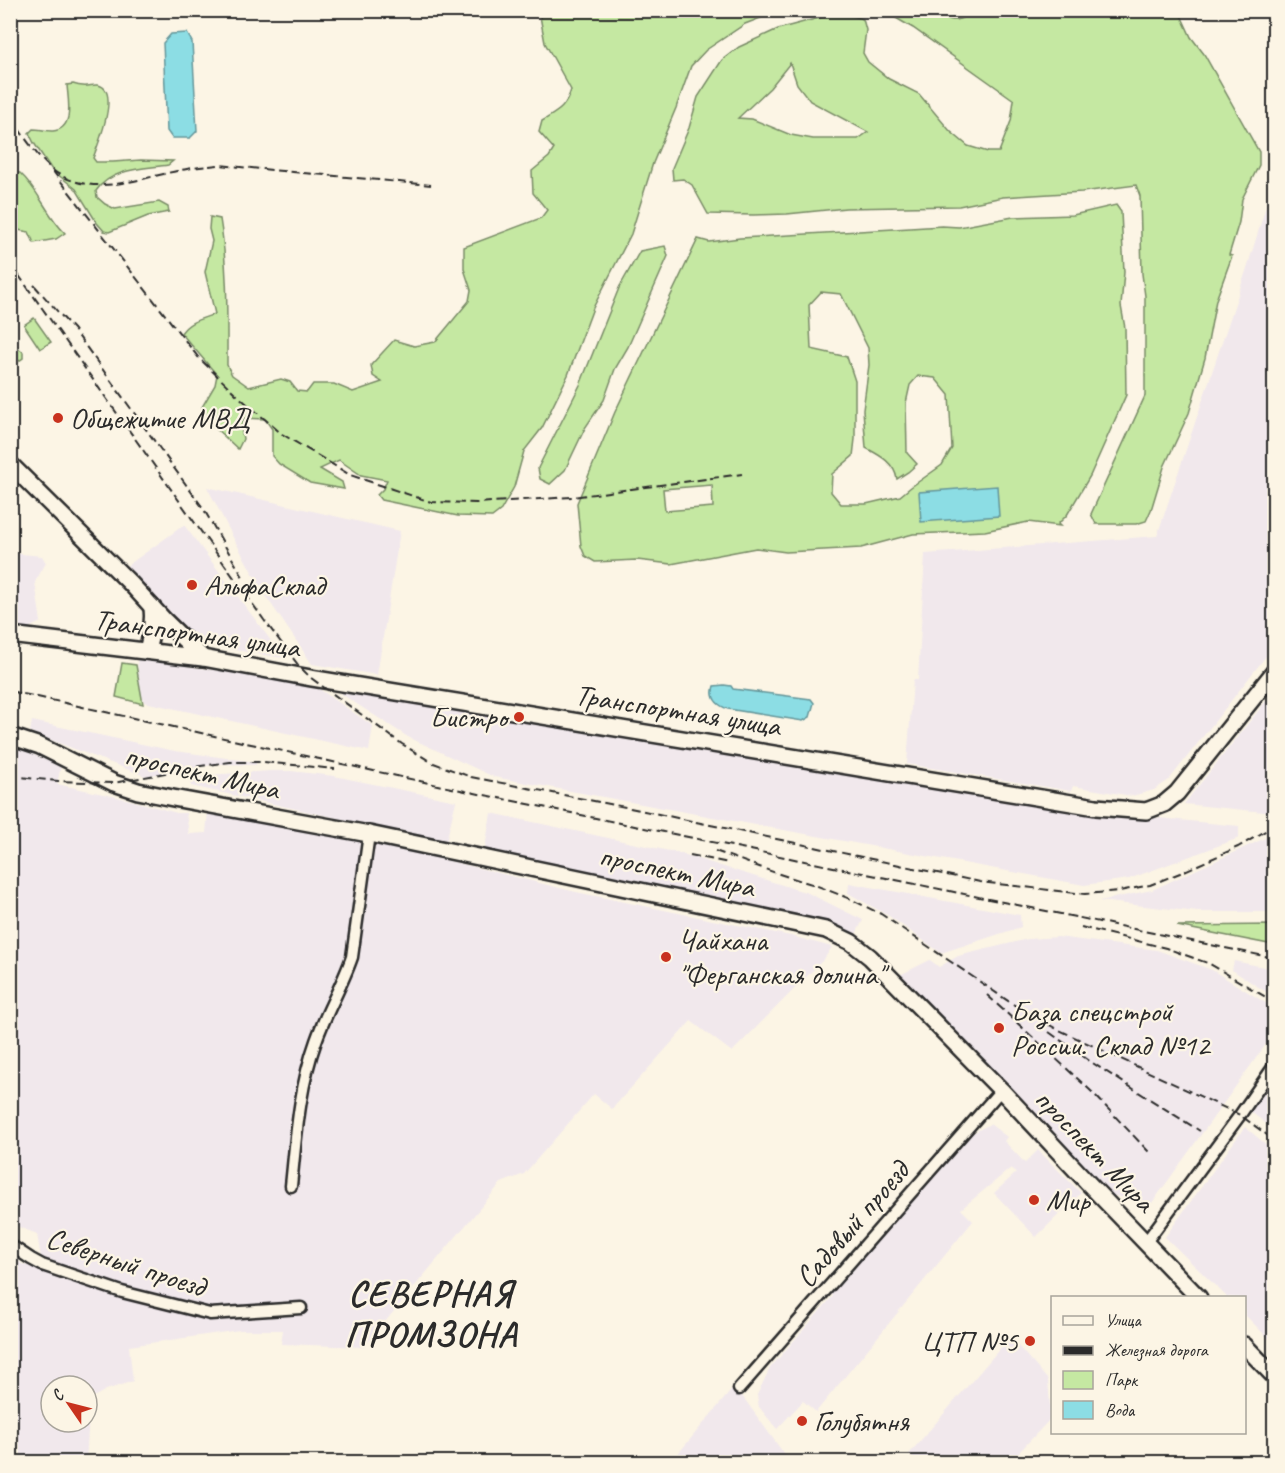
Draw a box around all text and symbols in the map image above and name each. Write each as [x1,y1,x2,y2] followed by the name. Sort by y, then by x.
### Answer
[70,399,252,437] place label: Общежитие МВД
[51,411,65,425] marker: Общежитие МВД
[204,566,328,604] place label: АльфаСклад
[185,578,199,592] marker: АльфаСклад
[92,600,304,666] street label: Транспортная улица
[573,675,785,745] street label: Транспортная улица
[430,698,510,736] place label: Бистро
[512,710,526,724] marker: Бистро
[121,736,285,809] street label: проспект Мира
[596,836,760,906] street label: проспект Мира
[678,921,890,993] place label: Чайхана "Ферганская долина"
[659,950,673,964] marker: Чайхана "Ферганская долина"
[1011,992,1212,1064] place label: База спецстрой России. Склад №12
[992,1021,1006,1035] marker: База спецстрой России. Склад №12
[1028,1081,1162,1219] street label: проспект Мира
[787,1151,919,1295] street label: Садовый проезд
[1046,1182,1090,1218] place label: Мир
[1027,1193,1041,1207] marker: Мир
[42,1218,213,1306] street label: Северный проезд
[345,1270,518,1357] district label: СЕВЕРНАЯ ПРОМЗОНА
[1051,1296,1246,1434] legend
[1105,1309,1142,1331] text: Улица
[921,1322,1019,1360] place label: ЦТП №5
[1023,1334,1037,1348] marker: ЦТП №5
[1105,1339,1209,1362] text: Железная дорога
[1105,1369,1139,1391] text: Парк
[39,1374,99,1434] north arrow
[47,1385,69,1405] text: С
[1105,1399,1136,1421] text: Вода
[814,1402,910,1440] place label: Голубятня
[795,1414,809,1428] marker: Голубятня

